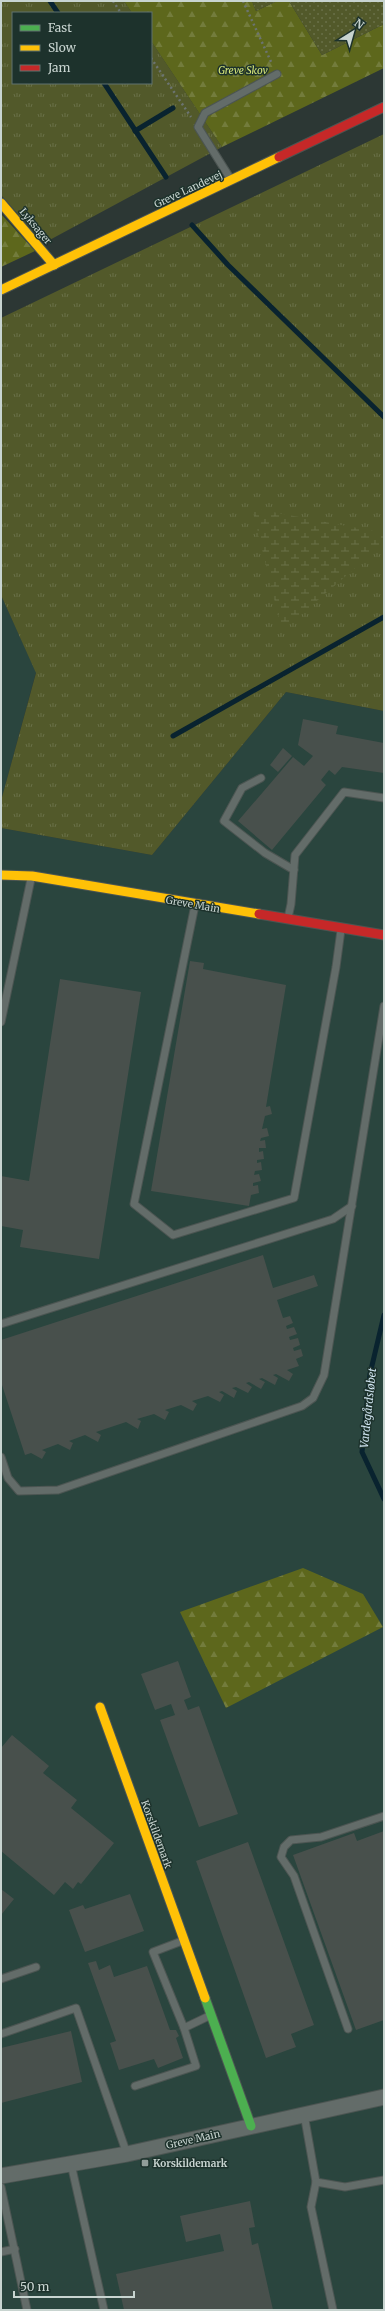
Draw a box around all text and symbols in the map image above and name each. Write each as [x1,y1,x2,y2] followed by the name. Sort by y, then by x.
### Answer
[12,12,152,84] legend
[333,12,373,52] north arrow
[351,16,367,32] text: N
[48,20,72,35] text: Fast
[48,40,77,55] text: Slow
[47,60,71,75] text: Jam
[218,64,269,77] park label: Greve Skov
[152,168,224,211] street label: Greve Landevej
[17,205,55,248] street label: Lyksager
[165,893,221,916] street label: Greve Main
[357,1367,379,1449] water label: Vardegårdsløbet
[138,1798,175,1871] street label: Korskildemark
[165,2127,222,2152] street label: Greve Main
[153,2157,228,2170] place label: Korskildemark
[140,2158,150,2168] marker: Korskildemark
[14,2273,134,2299] scale bar
[20,2279,49,2294] text: 50 m

